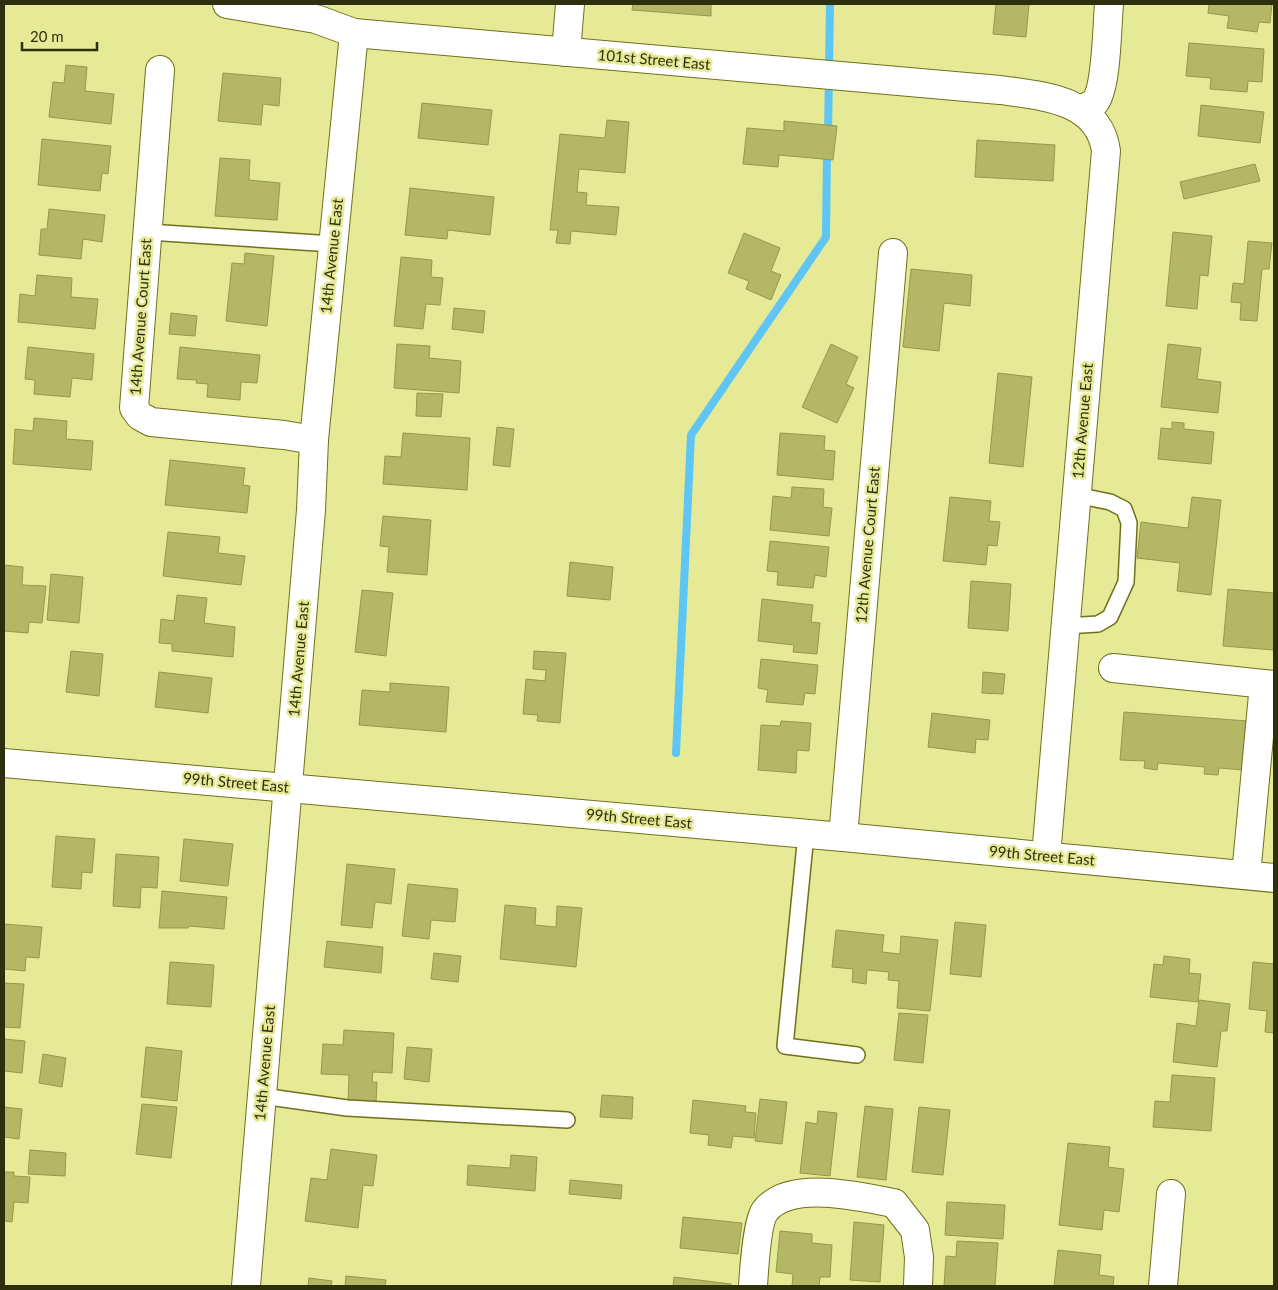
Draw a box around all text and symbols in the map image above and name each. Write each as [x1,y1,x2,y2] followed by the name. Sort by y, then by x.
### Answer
[22,20,98,52] scale bar
[30,27,64,45] text: 20 m
[597,45,712,73] street label: 101st Street East
[316,197,346,314] street label: 14th Avenue East
[126,237,155,396] street label: 14th Avenue Court East
[1068,362,1096,479] street label: 12th Avenue East
[851,465,883,624] street label: 12th Avenue Court East
[284,600,312,717] street label: 14th Avenue East
[182,768,290,796] street label: 99th Street East
[585,804,693,832] street label: 99th Street East
[988,841,1096,869] street label: 99th Street East
[250,1004,278,1121] street label: 14th Avenue East

